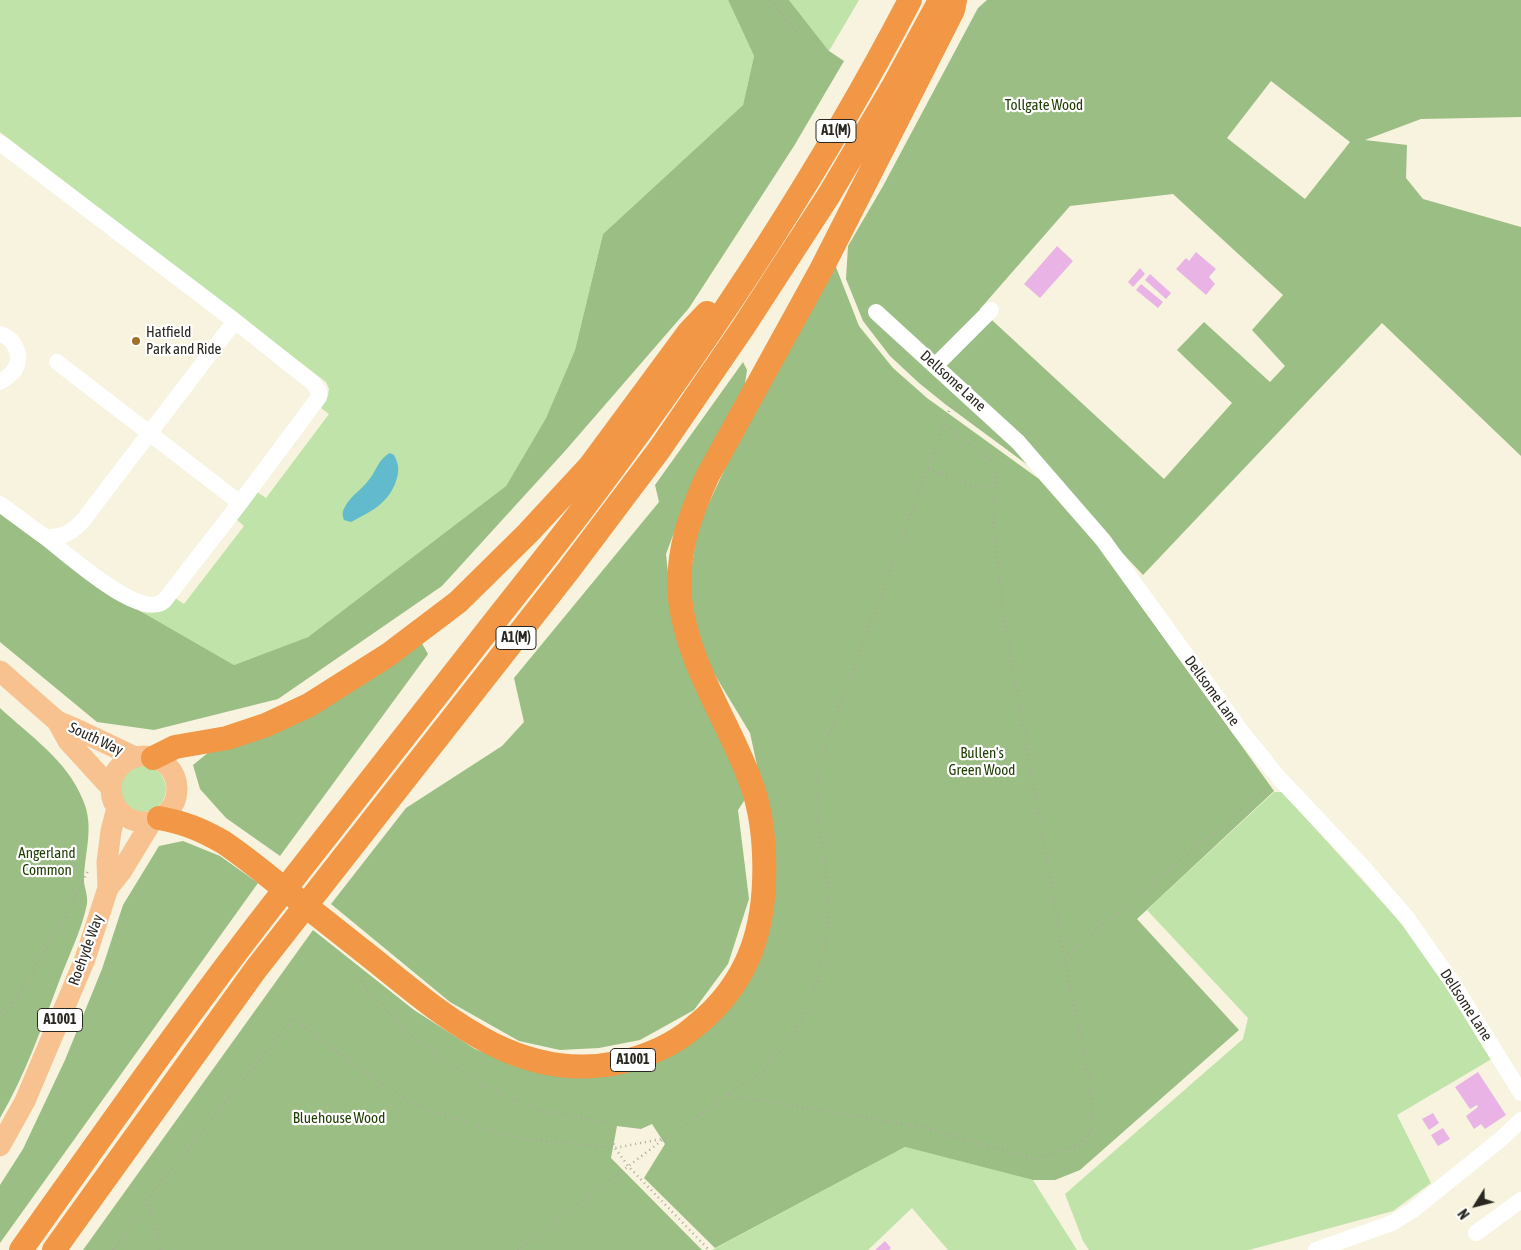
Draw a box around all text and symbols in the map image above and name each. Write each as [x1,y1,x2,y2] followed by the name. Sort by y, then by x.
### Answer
[1005,96,1083,114] park label: Tollgate Wood
[816,120,856,142] road number: A1(M)
[146,323,221,358] place label: Hatfield Park and Ride
[130,335,142,347] marker: Hatfield Park and Ride
[916,347,990,415] street label: Dellsome Lane
[496,626,536,650] road number: A1(M)
[1181,653,1243,729] street label: Dellsome Lane
[66,719,126,759] street label: South Way
[949,744,1015,779] park label: Bullen's Green Wood
[18,844,76,879] park label: Angerland Common
[65,912,107,988] street label: Roehyde Way
[1436,966,1496,1044] street label: Dellsome Lane
[38,1008,82,1032] road number: A1001
[610,1048,656,1072] road number: A1001
[293,1109,385,1127] park label: Bluehouse Wood
[1451,1180,1501,1230] north arrow
[1455,1206,1473,1222] text: N

